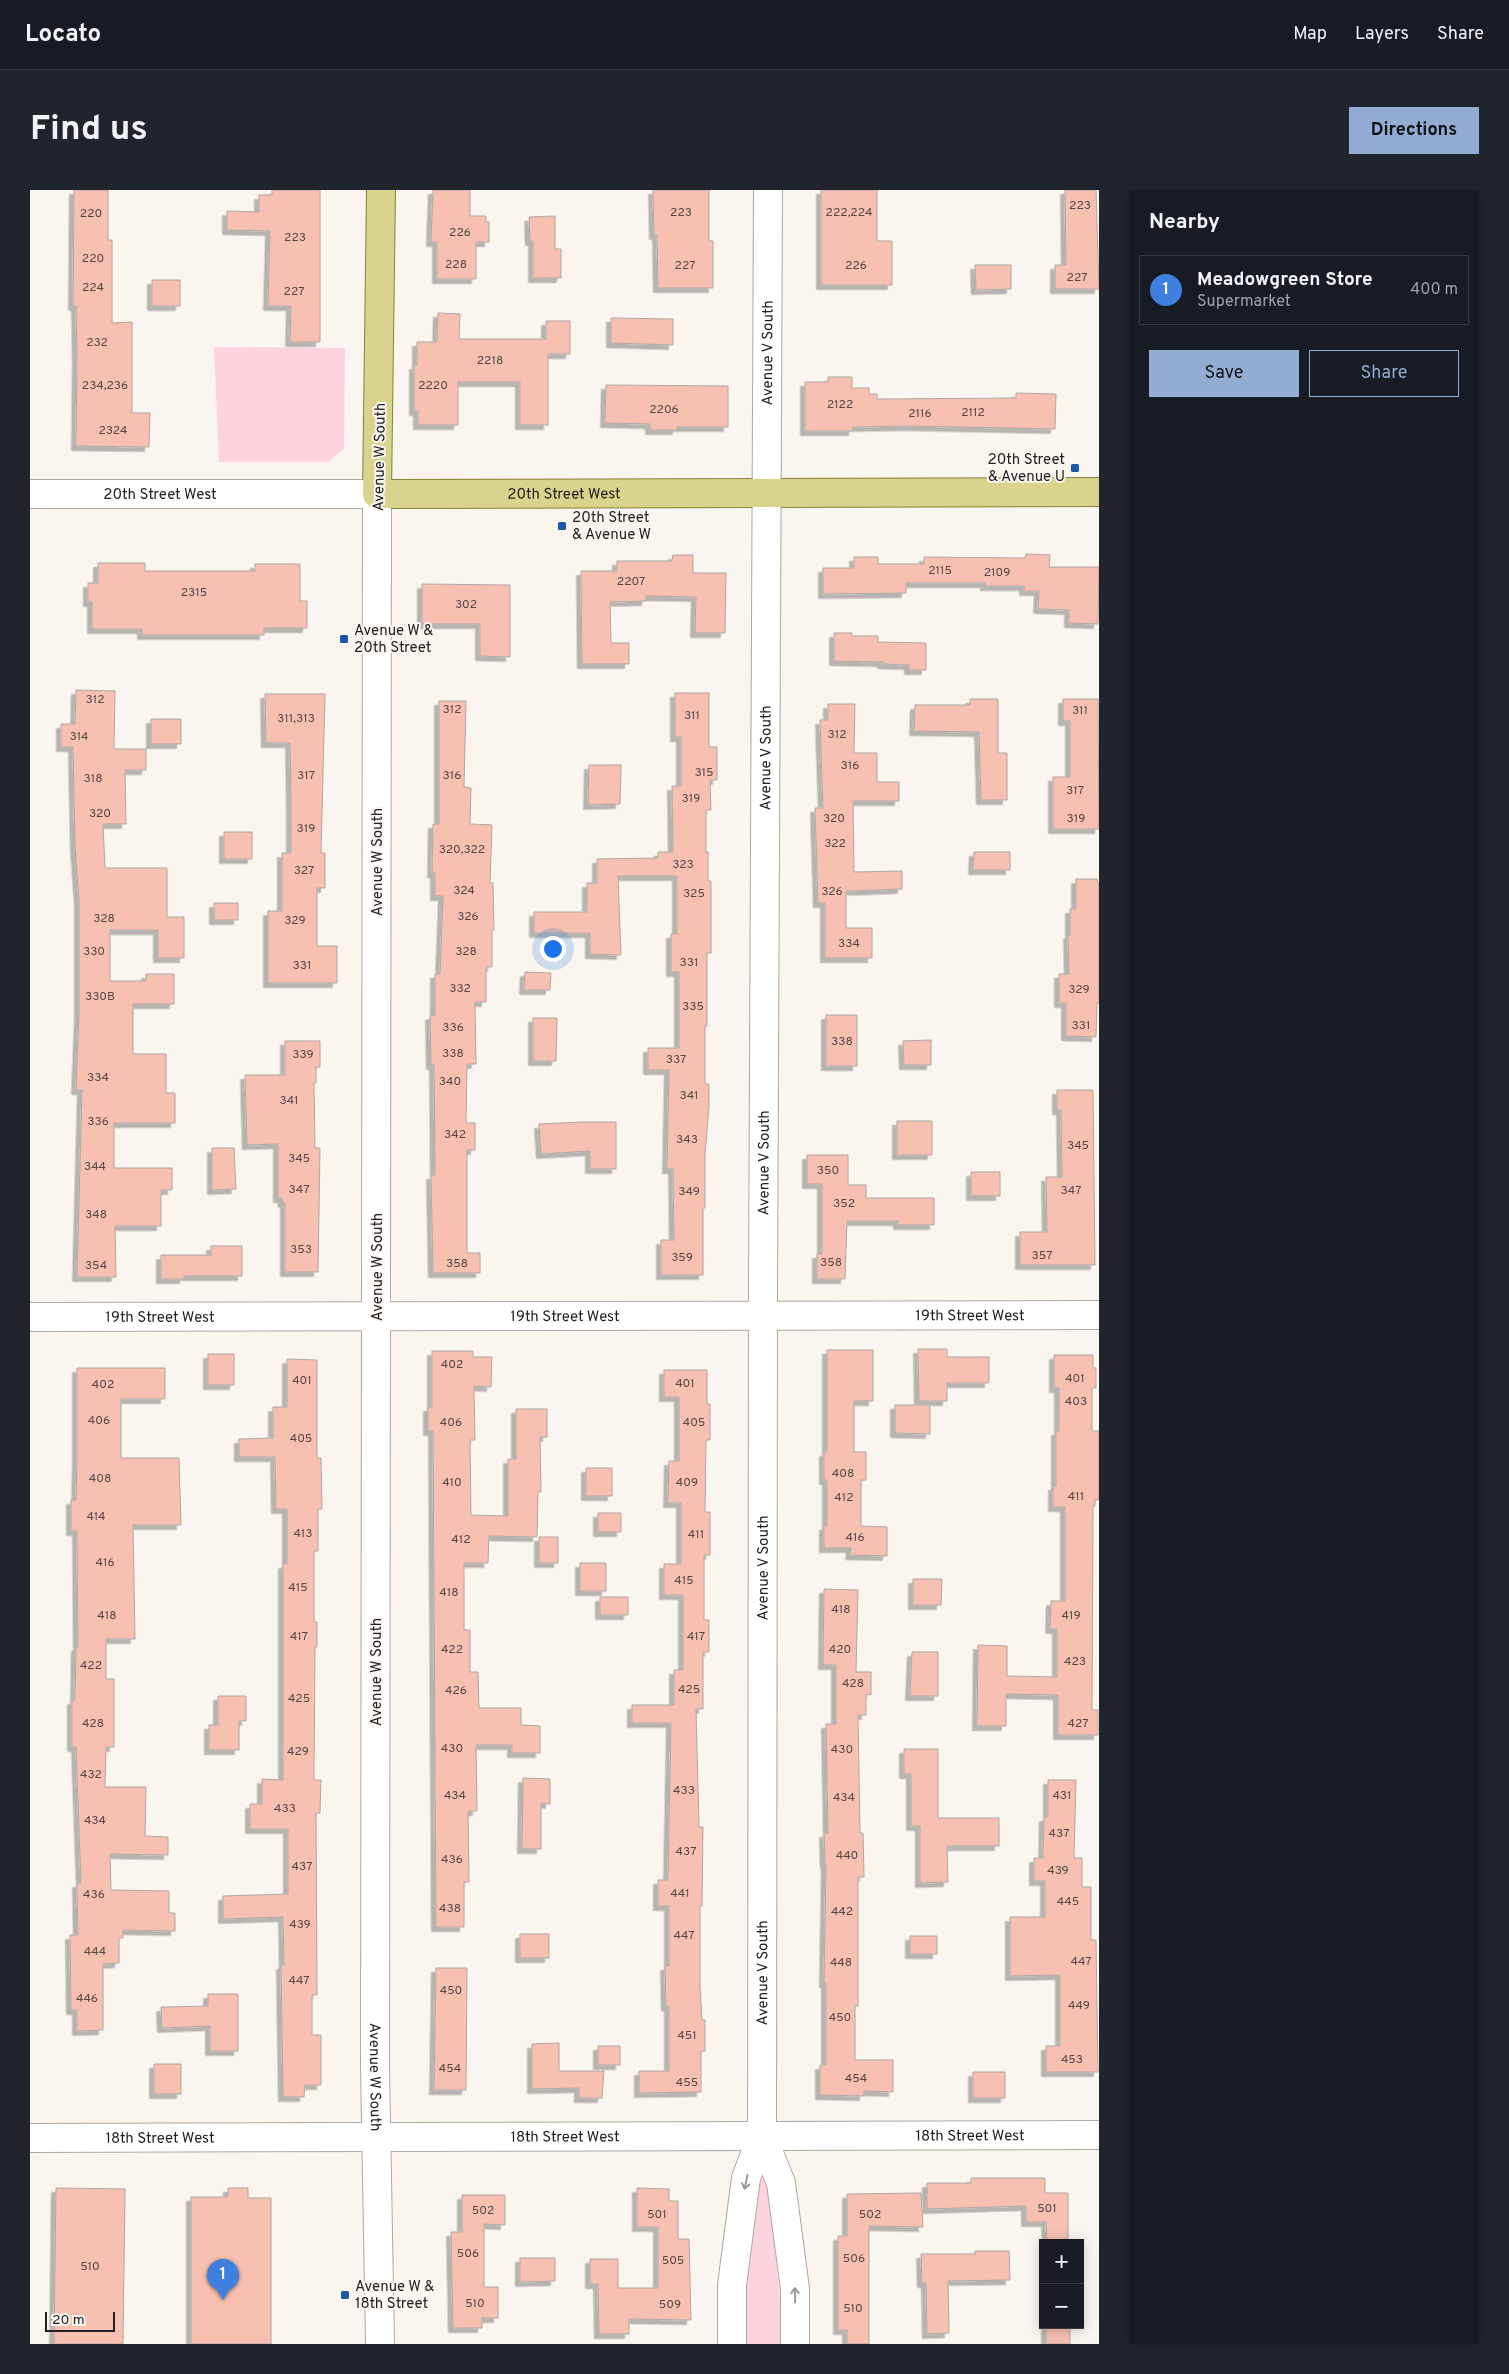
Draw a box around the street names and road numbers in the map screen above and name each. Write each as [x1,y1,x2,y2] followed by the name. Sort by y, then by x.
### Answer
[759,300,778,406] street label: Avenue V South
[370,403,391,511] street label: Avenue W South
[507,485,621,505] street label: 20th Street West
[103,486,217,505] street label: 20th Street West
[757,705,777,811] street label: Avenue V South
[369,808,388,916] street label: Avenue W South
[755,1110,775,1216] street label: Avenue V South
[369,1213,388,1321] street label: Avenue W South
[915,1307,1025,1326] street label: 19th Street West
[510,1308,620,1327] street label: 19th Street West
[105,1309,215,1328] street label: 19th Street West
[755,1515,774,1620] street label: Avenue V South
[368,1618,387,1726] street label: Avenue W South
[754,1920,773,2025] street label: Avenue V South
[364,2023,384,2132] street label: Avenue W South
[915,2127,1025,2147] street label: 18th Street West
[510,2128,620,2148] street label: 18th Street West
[105,2129,215,2149] street label: 18th Street West

